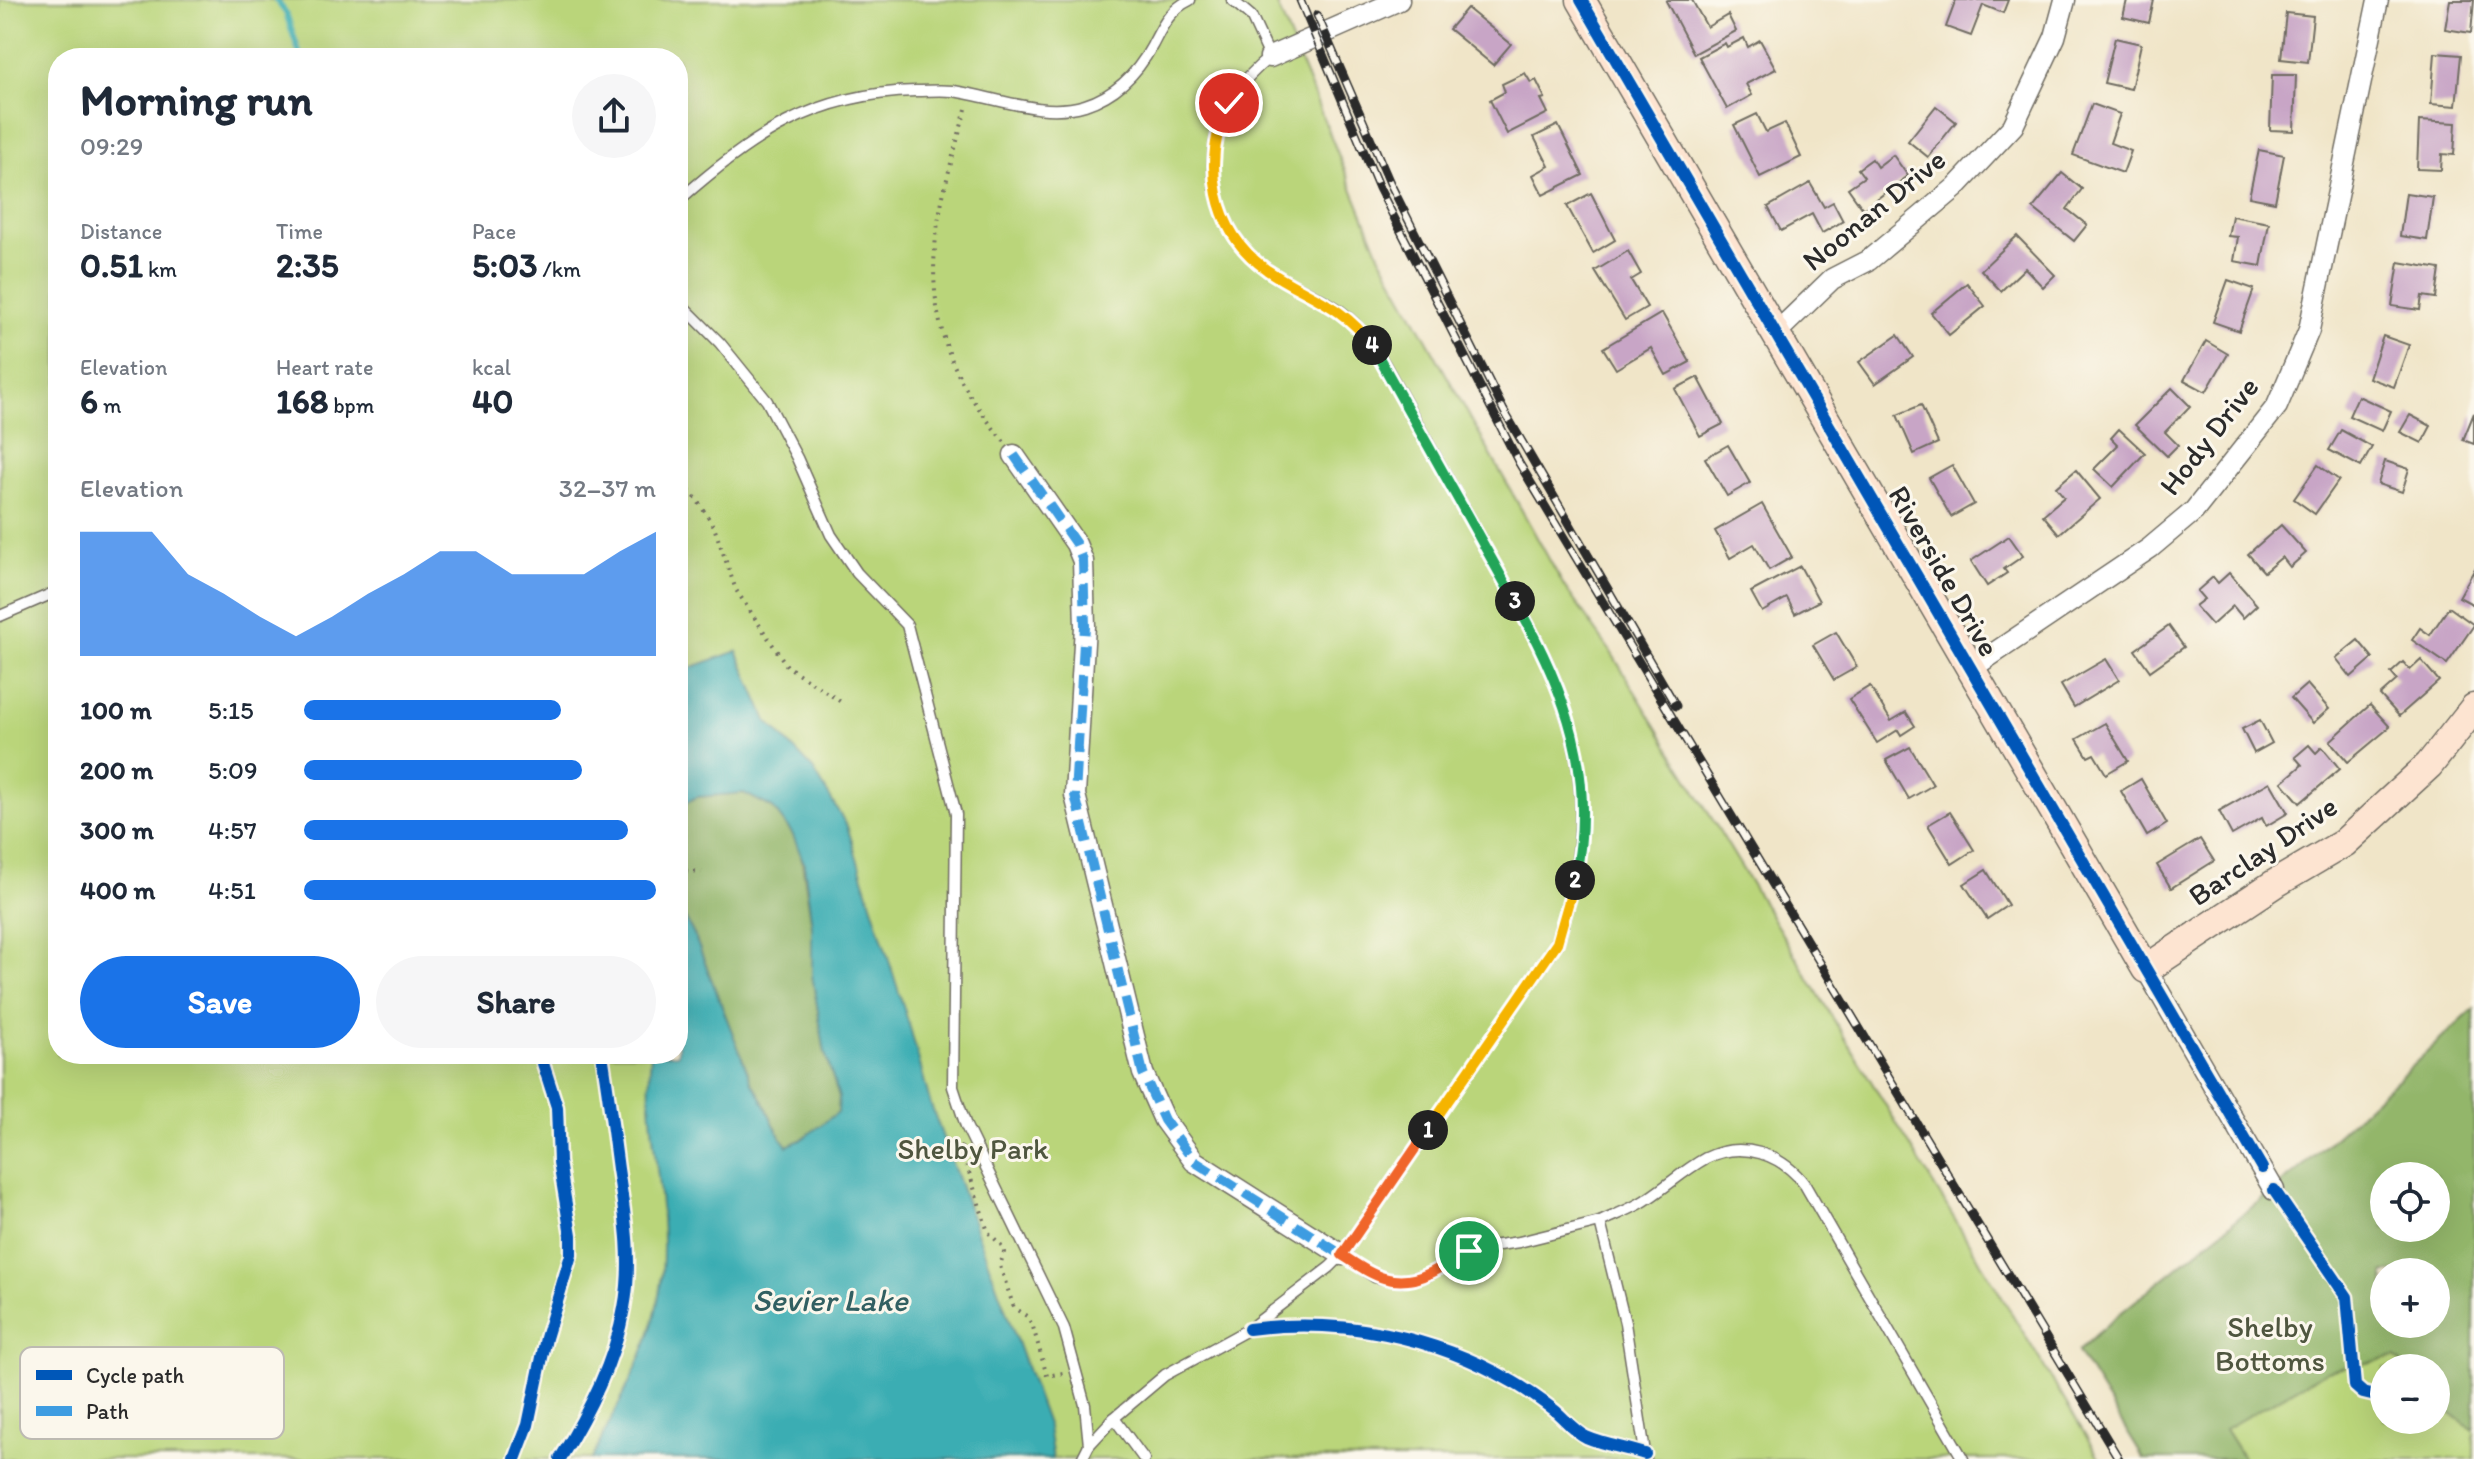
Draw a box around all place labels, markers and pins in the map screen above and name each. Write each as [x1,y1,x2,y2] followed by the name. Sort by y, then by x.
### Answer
[1195,69,1263,137] pin
[1352,325,1392,365] pin: 4
[1495,581,1535,621] pin: 3
[1555,860,1595,900] pin: 2
[1408,1110,1448,1150] pin: 1
[1435,1217,1503,1285] pin

